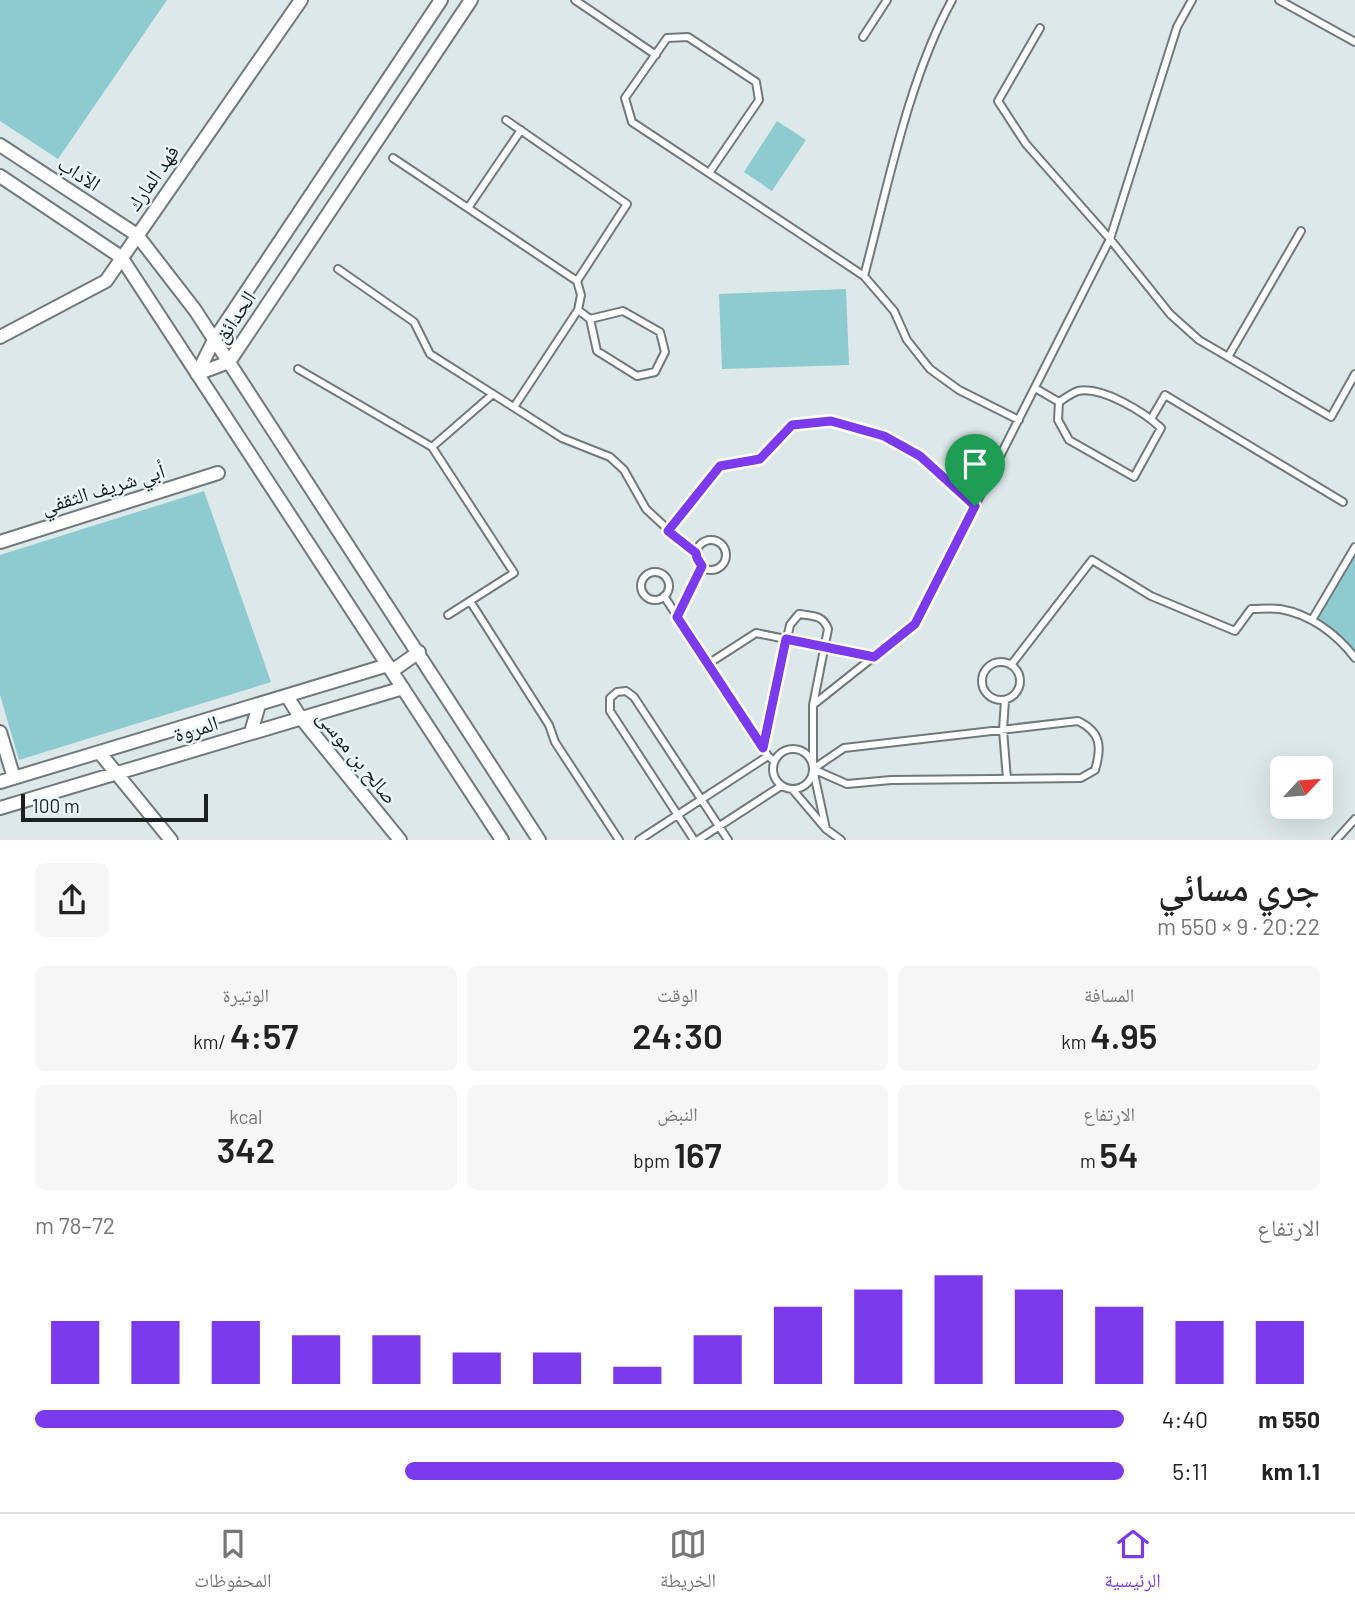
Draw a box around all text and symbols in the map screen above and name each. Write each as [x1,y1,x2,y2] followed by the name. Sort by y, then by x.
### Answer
[120,140,184,215] street label: فهد المارك
[53,150,106,196] street label: الآداب
[207,285,262,348] street label: الحدائق
[945,434,1005,506] pin
[956,445,994,483] icon: arrive
[38,457,169,523] street label: أبي شريف الثقفي
[311,704,404,810] street label: صالح بن موسى
[170,709,221,746] street label: المروة
[1270,756,1334,819] north arrow
[1270,756,1333,819] map controls
[21,791,208,823] scale bar
[32,794,80,817] text: 100 m
[35,863,109,937] button: share
[1158,863,1320,909] text: جري مسائي
[1157,912,1320,940] text: 20:22 · 9 × 550 m
[223,983,269,1006] text: الوتيرة
[657,983,698,1006] text: الوقت
[1084,983,1134,1006] text: المسافة
[230,1014,298,1056] text: 4:57
[632,1014,723,1056] text: 24:30
[1090,1014,1157,1056] text: 4.95
[193,1030,230,1053] text: /km
[1061,1030,1090,1053] text: km
[657,1102,698,1125] text: النبض
[1083,1102,1135,1125] text: الارتفاع
[229,1105,262,1128] text: kcal
[217,1128,275,1170] text: 342
[674,1133,722,1175] text: 167
[1099,1133,1138,1175] text: 54
[633,1149,674,1172] text: bpm
[1080,1149,1099,1172] text: m
[35,1211,115,1239] text: 72–78 m
[1257,1213,1320,1241] text: الارتفاع
[1162,1405,1208,1433] text: 4:40
[1258,1405,1320,1433] text: 550 m
[1172,1457,1208,1485] text: 5:11
[1261,1457,1320,1485] text: 1.1 km
[194,1525,272,1599] tab: المحفوظات
[660,1525,716,1599] tab: الخريطة
[1104,1525,1161,1599] tab: الرئيسية

